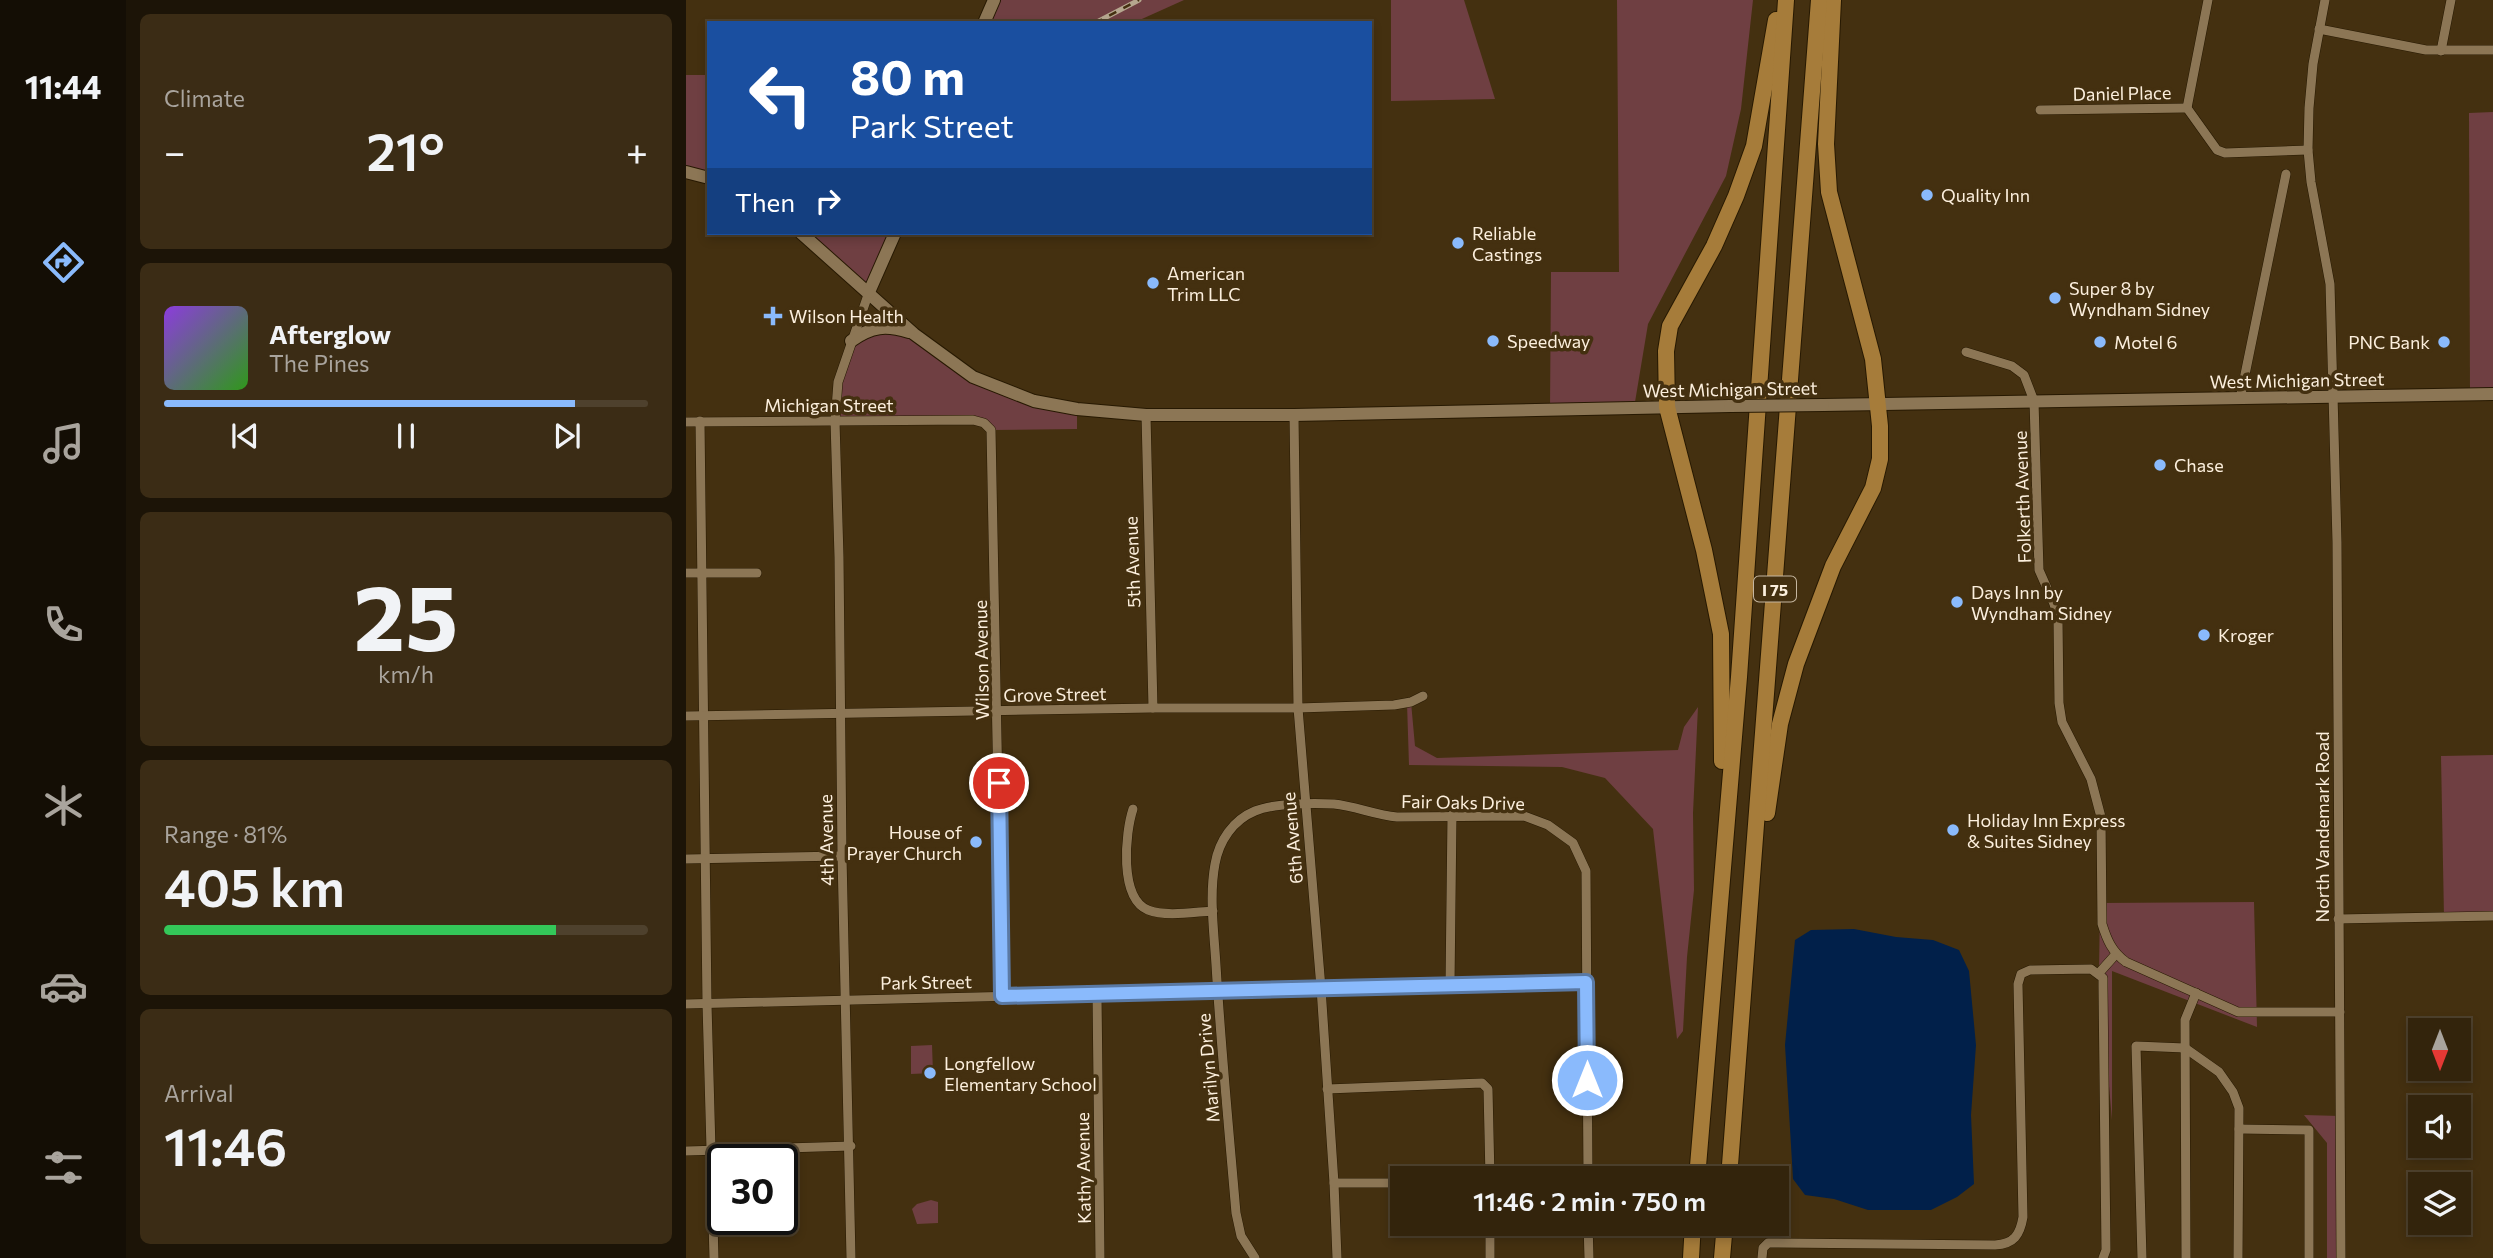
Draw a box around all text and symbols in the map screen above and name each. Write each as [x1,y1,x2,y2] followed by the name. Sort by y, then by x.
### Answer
[850,45,965,105] text: 80 m
[735,49,826,140] icon: left
[25,66,101,106] text: 11:44
[2072,81,2172,105] street label: Daniel Place
[164,84,245,112] text: Climate
[850,105,1014,145] text: Park Street
[366,118,445,182] text: 21°
[164,127,186,174] text: −
[626,127,648,174] text: +
[809,182,847,220] icon: right
[1941,184,2030,206] place label: Quality Inn
[735,186,795,217] text: Then
[1919,187,1935,203] marker: Quality Inn
[1472,222,1542,265] place label: Reliable Castings
[1450,235,1466,251] marker: Reliable Castings
[39,238,88,287] icon: directions
[1167,262,1245,305] place label: American Trim LLC
[1145,275,1161,291] marker: American Trim LLC
[2069,277,2210,320] place label: Super 8 by Wyndham Sidney
[2047,290,2063,306] marker: Super 8 by Wyndham Sidney
[789,305,904,327] place label: Wilson Health
[763,306,783,326] marker: Wilson Health
[269,318,391,349] text: Afterglow
[1507,330,1590,352] place label: Speedway
[2114,331,2178,353] place label: Motel 6
[2348,331,2430,353] place label: PNC Bank
[1485,333,1501,349] marker: Speedway
[2092,334,2108,350] marker: Motel 6
[2436,334,2452,350] marker: PNC Bank
[269,349,370,377] text: The Pines
[2209,367,2385,393] street label: West Michigan Street
[1642,376,1818,402] street label: West Michigan Street
[764,394,894,416] street label: Michigan Street
[226,417,264,455] icon: previous
[387,417,425,455] icon: pause
[548,417,586,455] icon: next
[39,419,88,468] icon: music
[2009,430,2035,564] street label: Folkerth Avenue
[2174,454,2224,476] place label: Chase
[2152,457,2168,473] marker: Chase
[1119,516,1145,608] street label: 5th Avenue
[354,558,458,670] text: 25
[1754,576,1796,602] road number: I 75
[1971,581,2112,624] place label: Days Inn by Wyndham Sidney
[1949,594,1965,610] marker: Days Inn by Wyndham Sidney
[39,600,88,649] icon: phone
[969,600,993,720] street label: Wilson Avenue
[2218,624,2274,646] place label: Kroger
[2196,627,2212,643] marker: Kroger
[378,660,434,688] text: km/h
[1003,682,1107,706] street label: Grove Street
[2311,731,2333,923] street label: North Vandemark Road
[969,753,1029,813] pin
[980,764,1018,802] icon: arrive
[39,781,88,830] icon: climate
[1401,790,1525,814] street label: Fair Oaks Drive
[1277,791,1307,885] street label: 6th Avenue
[814,794,838,886] street label: 4th Avenue
[1967,809,2126,852] place label: Holiday Inn Express & Suites Sidney
[164,820,287,848] text: Range · 81%
[847,821,963,864] place label: House of Prayer Church
[1945,822,1961,838] marker: Holiday Inn Express & Suites Sidney
[968,834,984,850] marker: House of Prayer Church
[164,854,345,918] text: 405 km
[39,962,88,1011] icon: car
[880,970,972,994] street label: Park Street
[1192,1013,1224,1123] street label: Marilyn Drive
[2408,1018,2471,1082] north arrow
[2408,1018,2471,1235] map controls
[1550,1043,1624,1117] position arrow
[944,1052,1097,1095] place label: Longfellow Elementary School
[922,1065,938,1081] marker: Longfellow Elementary School
[164,1079,234,1107] text: Arrival
[2408,1095,2471,1158] button: sound
[1071,1112,1095,1224] street label: Kathy Avenue
[164,1113,287,1177] text: 11:46
[39,1143,88,1192] icon: filters
[707,1144,798,1235] speed limit sign: 30
[2408,1172,2471,1235] button: layers
[1473,1185,1706,1216] text: 11:46 · 2 min · 750 m

